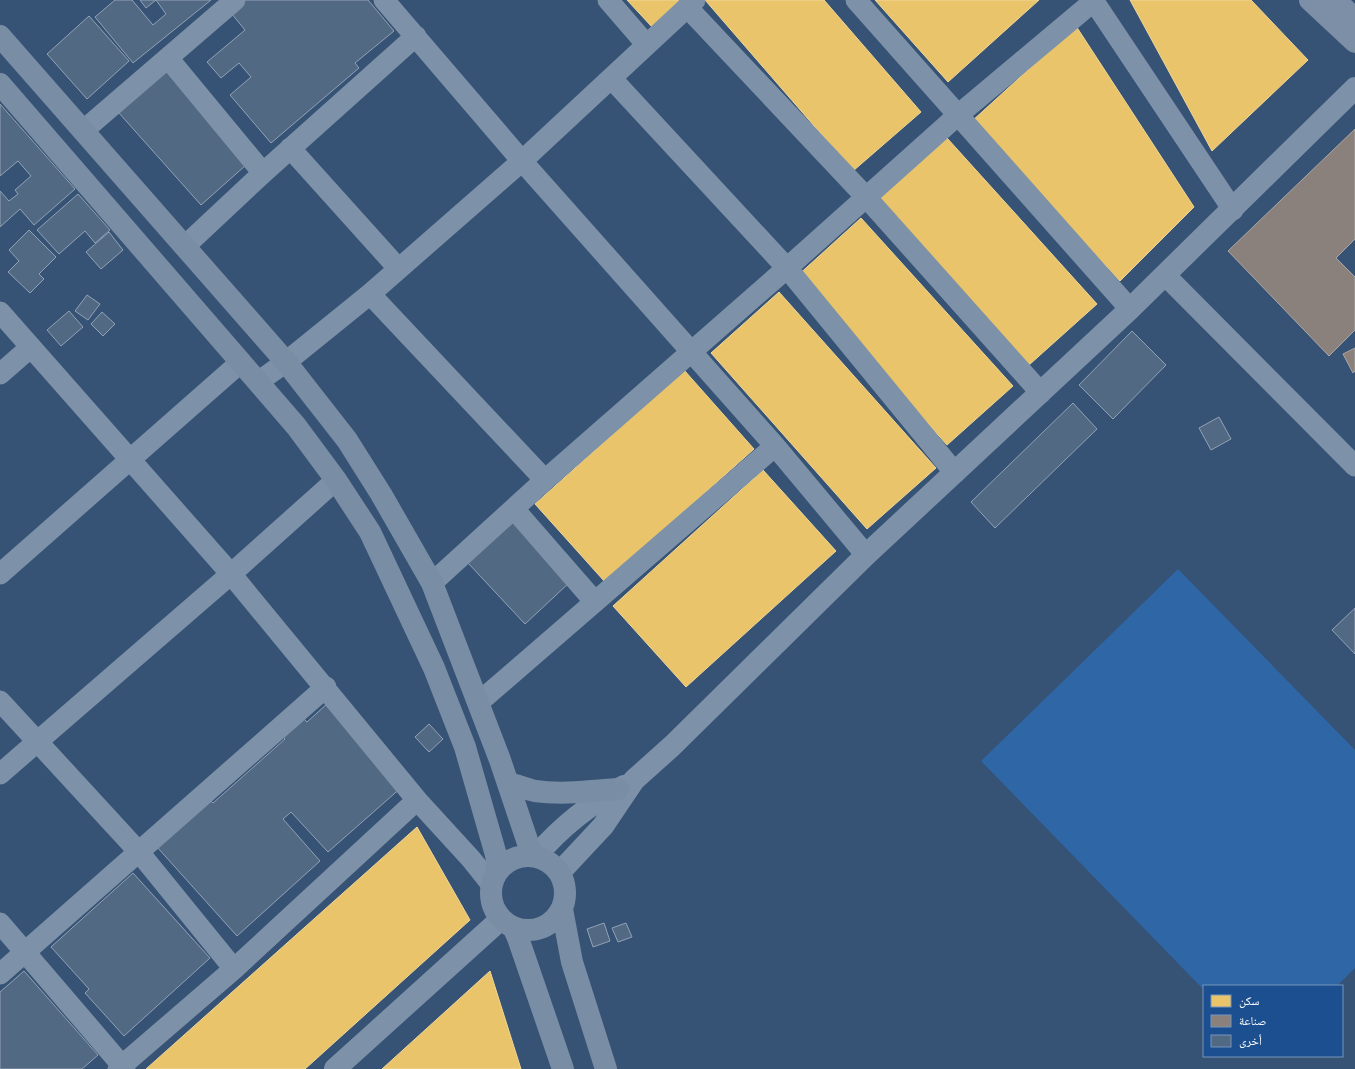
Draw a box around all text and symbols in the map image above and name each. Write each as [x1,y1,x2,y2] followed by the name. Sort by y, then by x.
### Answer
[1203,985,1343,1057] legend
[1239,994,1260,1008] text: سكن
[1239,1014,1266,1028] text: صناعة
[1239,1034,1262,1048] text: أخرى

